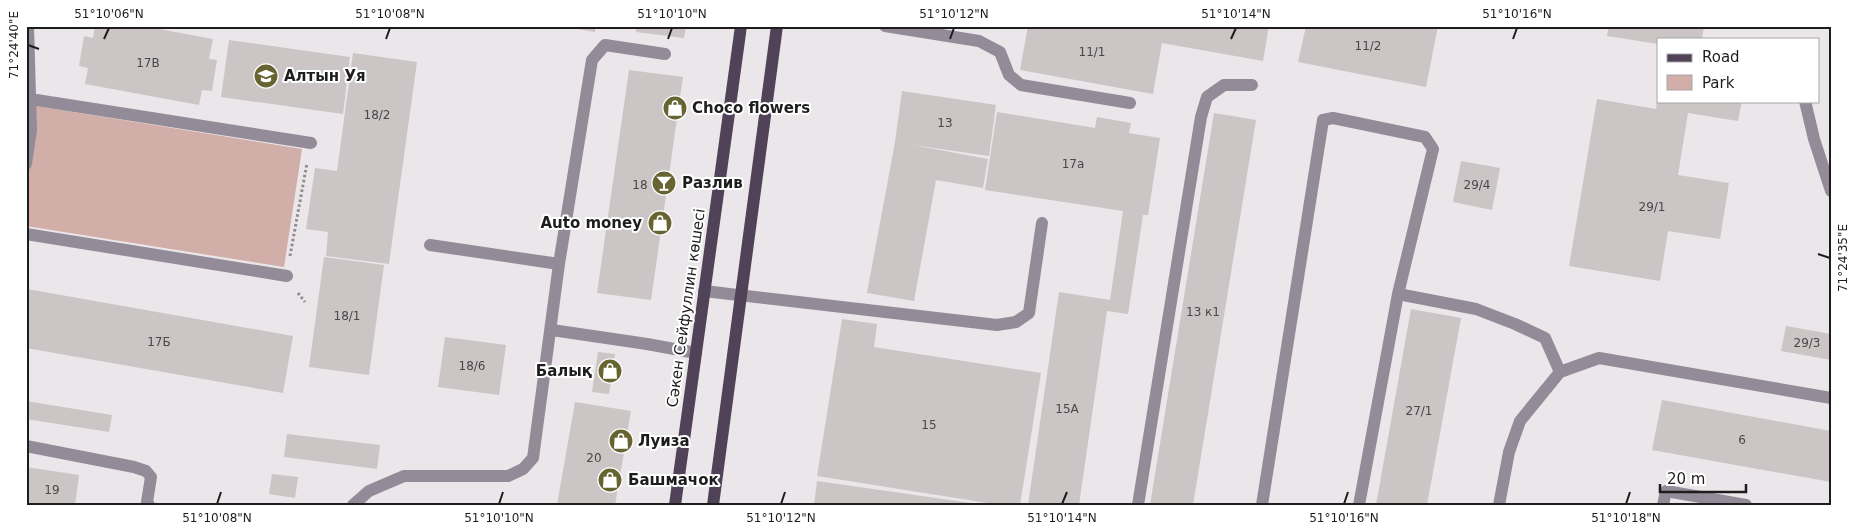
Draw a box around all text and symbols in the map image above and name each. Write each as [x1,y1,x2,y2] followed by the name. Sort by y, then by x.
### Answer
[74,7,144,21] text: 51°10'06"N
[355,7,425,21] text: 51°10'08"N
[637,7,707,21] text: 51°10'10"N
[919,7,989,21] text: 51°10'12"N
[1201,7,1271,21] text: 51°10'14"N
[1482,7,1552,21] text: 51°10'16"N
[7,11,21,79] text: 71°24'40"E
[1657,38,1820,102] legend
[1355,39,1381,53] house number: 11/2
[1079,45,1105,59] house number: 11/1
[1702,48,1740,66] text: Road
[136,56,160,70] house number: 17В
[253,63,279,89] school or university icon: Алтын Уя
[284,67,366,85] place label: Алтын Уя
[1702,74,1735,92] text: Park
[662,95,688,121] shop icon: Choco flowers
[692,99,810,117] place label: Choco flowers
[364,108,390,122] house number: 18/2
[937,116,953,130] house number: 13
[1062,157,1084,171] house number: 17а
[651,170,677,196] bar icon: Разлив
[682,174,743,192] place label: Разлив
[632,178,648,192] house number: 18
[1464,178,1490,192] house number: 29/4
[1639,200,1665,214] house number: 29/1
[663,207,709,409] street label: Сәкен Сейфуллин көшесі
[647,210,673,236] shop icon: Auto money
[540,214,642,232] place label: Auto money
[1836,224,1850,292] text: 71°24'35"E
[1186,305,1220,319] house number: 13 к1
[334,309,360,323] house number: 18/1
[147,335,171,349] house number: 17Б
[1794,336,1820,350] house number: 29/3
[597,358,623,384] shop icon: Балық
[459,359,485,373] house number: 18/6
[536,362,592,380] place label: Балық
[1055,402,1080,416] house number: 15А
[1406,404,1432,418] house number: 27/1
[921,418,937,432] house number: 15
[608,428,634,454] shop icon: Луиза
[638,432,690,450] place label: Луиза
[1738,433,1746,447] house number: 6
[586,451,602,465] house number: 20
[1660,461,1746,493] scale bar
[597,467,623,493] shop icon: Башмачок
[1667,470,1705,488] text: 20 m
[628,471,719,489] place label: Башмачок
[44,483,60,497] house number: 19
[182,511,252,525] text: 51°10'08"N
[464,511,534,525] text: 51°10'10"N
[746,511,816,525] text: 51°10'12"N
[1027,511,1097,525] text: 51°10'14"N
[1309,511,1379,525] text: 51°10'16"N
[1591,511,1661,525] text: 51°10'18"N

